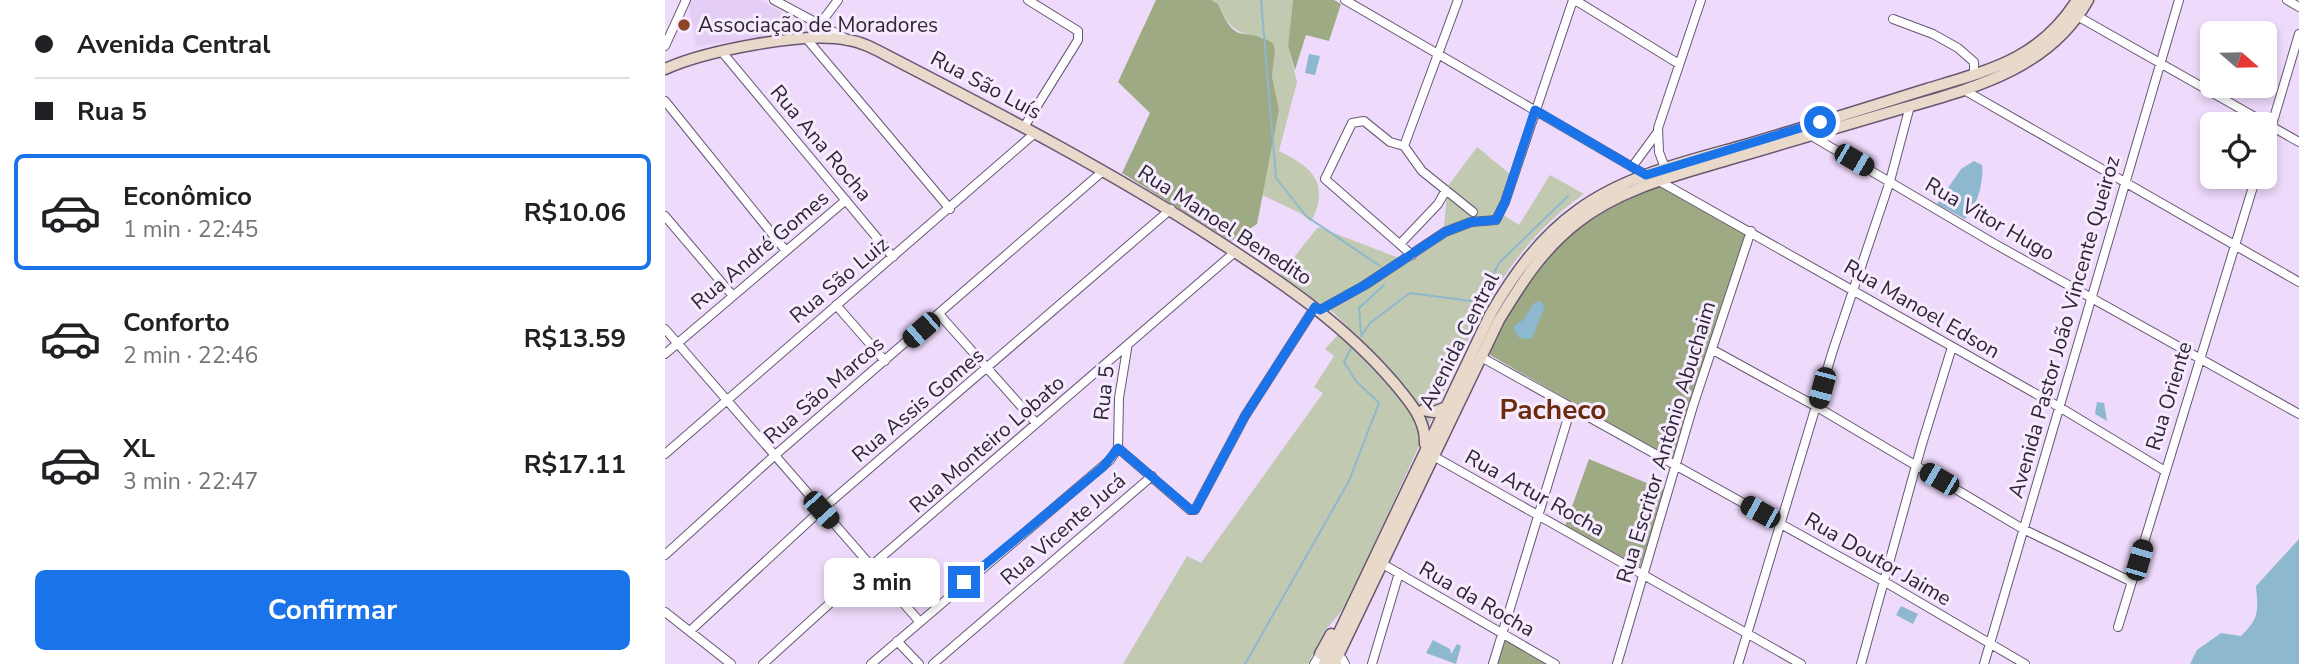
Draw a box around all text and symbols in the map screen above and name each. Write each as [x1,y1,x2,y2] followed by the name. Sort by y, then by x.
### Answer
[698,11,938,39] place label: Associação de Moradores
[676,17,692,33] marker: Associação de Moradores
[2200,21,2277,98] north arrow
[2200,21,2277,189] map controls
[77,27,270,62] text: Avenida Central
[926,44,1046,126] street label: Rua São Luís
[764,79,878,207] street label: Rua Ana Rocha
[77,94,147,129] text: Rua 5
[1804,106,1836,138] route start
[2200,112,2277,189] button: locate
[1831,140,1878,180] car
[2002,152,2126,501] street label: Avenida Pastor João Vincente Queiroz
[1133,158,1317,292] street label: Rua Manoel Benedito
[1920,171,2060,267] street label: Rua Vitor Hugo
[123,179,252,214] text: Econômico
[39,181,102,244] icon: car
[685,184,835,316] street label: Rua André Gomes
[524,195,626,230] text: R$10.06
[123,214,258,245] text: 1 min · 22:45
[784,230,895,330] street label: Rua São Luiz
[1839,253,2005,365] street label: Rua Manoel Edson
[1412,267,1506,415] street label: Avenida Central
[1610,298,1722,586] street label: Rua Escritor Antônio Abuchaim
[123,305,230,340] text: Conforto
[39,307,102,370] icon: car
[899,308,944,352] car
[524,321,626,356] text: R$13.59
[758,330,890,450] street label: Rua São Marcos
[2139,338,2199,454] street label: Rua Oriente
[123,340,258,371] text: 2 min · 22:46
[846,341,990,469] street label: Rua Assis Gomes
[1087,364,1121,422] street label: Rua 5
[1807,365,1838,411] car
[903,369,1071,519] street label: Rua Monteiro Lobato
[1500,391,1606,429] district label: Pacheco
[123,431,155,466] text: XL
[39,433,102,496] icon: car
[1460,443,1610,543] street label: Rua Artur Rocha
[524,447,626,482] text: R$17.11
[1916,459,1963,499] car
[123,466,258,497] text: 3 min · 22:47
[994,467,1132,591] street label: Rua Vicente Jucá
[800,487,843,533] car
[1737,493,1784,531] car
[1799,506,1957,612] street label: Rua Doutor Jaime
[2124,537,2155,583] car
[1414,555,1540,643] street label: Rua da Rocha
[824,558,939,606] callout: 3 min
[948,566,980,598] route end
[852,567,912,598] text: 3 min
[35,570,630,650] button: Confirmar

